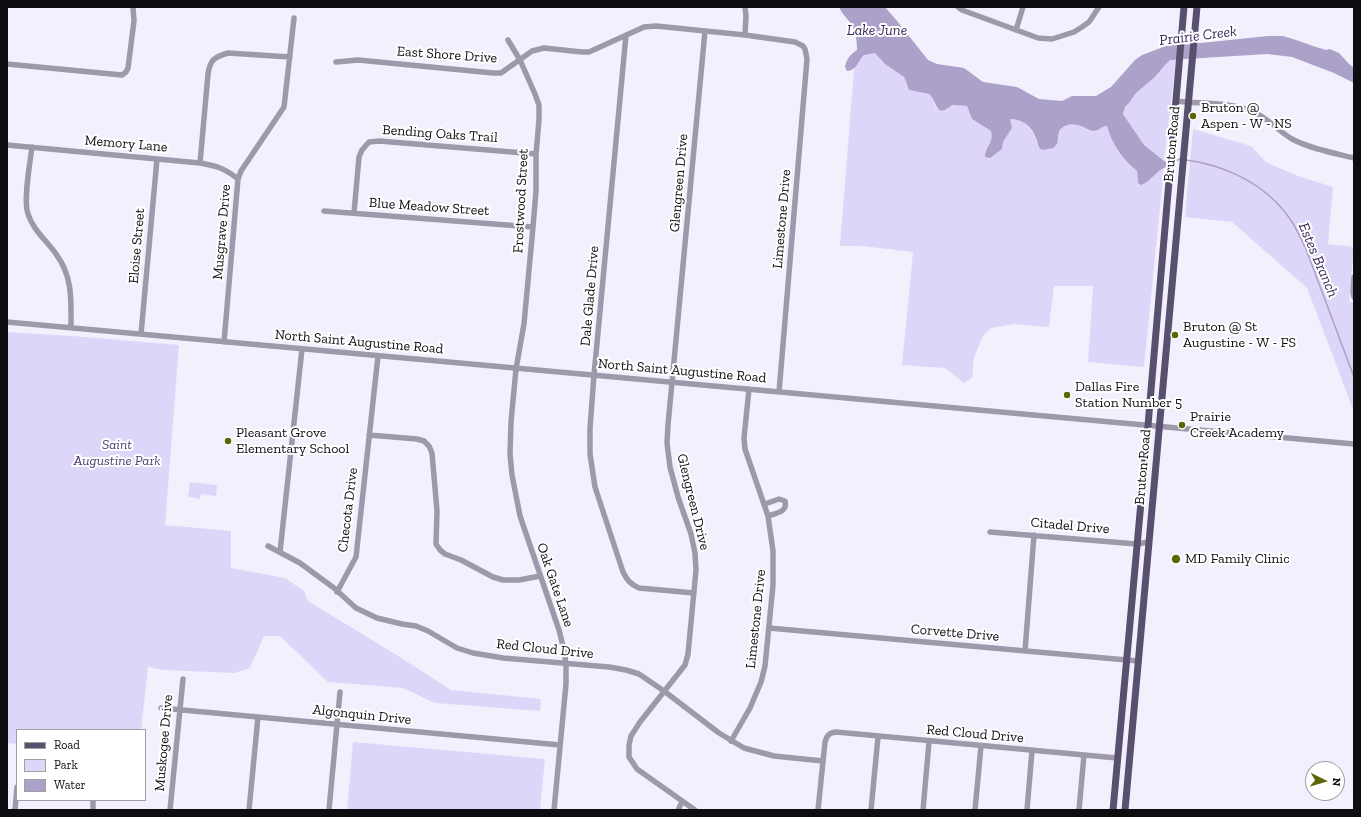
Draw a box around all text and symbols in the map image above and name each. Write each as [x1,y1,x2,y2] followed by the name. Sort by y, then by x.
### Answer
[847,22,907,40] water label: Lake June
[1158,22,1238,50] water label: Prairie Creek
[396,43,498,67] street label: East Shore Drive
[1201,100,1292,132] place label: Bruton @ Aspen - W - NS
[1160,105,1184,183] street label: Bruton Road
[1188,111,1198,121] marker: Bruton @ Aspen - W - NS
[382,122,498,146] street label: Bending Oaks Trail
[84,132,168,156] street label: Memory Lane
[666,133,692,233] street label: Glengreen Drive
[510,148,532,254] street label: Frostwood Street
[769,169,795,269] street label: Limestone Drive
[209,184,235,280] street label: Musgrave Drive
[368,194,490,220] street label: Blue Meadow Street
[125,207,149,285] street label: Eloise Street
[1294,220,1342,300] water label: Estes Branch
[577,245,603,347] street label: Dale Glade Drive
[1183,319,1296,352] place label: Bruton @ St Augustine - W - FS
[274,326,444,358] street label: North Saint Augustine Road
[1170,330,1180,340] marker: Bruton @ St Augustine - W - FS
[597,355,767,387] street label: North Saint Augustine Road
[1075,379,1182,412] place label: Dallas Fire Station Number 5
[1062,390,1072,400] marker: Dallas Fire Station Number 5
[1190,409,1284,442] place label: Prairie Creek Academy
[1177,420,1187,430] marker: Prairie Creek Academy
[236,425,349,458] place label: Pleasant Grove Elementary School
[1131,428,1155,506] street label: Bruton Road
[223,436,233,446] marker: Pleasant Grove Elementary School
[74,437,160,470] park label: Saint Augustine Park
[673,452,713,552] street label: Glengreen Drive
[334,467,362,553] street label: Checota Drive
[1030,514,1110,538] street label: Citadel Drive
[533,541,577,629] street label: Oak Gate Lane
[1185,551,1290,567] place label: MD Family Clinic
[1170,553,1182,565] marker: MD Family Clinic
[742,569,770,669] street label: Limestone Drive
[910,621,1000,645] street label: Corvette Drive
[496,636,594,662] street label: Red Cloud Drive
[151,694,177,792] street label: Muskogee Drive
[312,701,412,729] street label: Algonquin Drive
[926,721,1024,747] street label: Red Cloud Drive
[16,729,146,801] legend
[54,738,80,752] text: Road
[54,758,78,772] text: Park
[1305,761,1345,801] north arrow
[1330,777,1343,787] text: N
[54,778,86,792] text: Water

